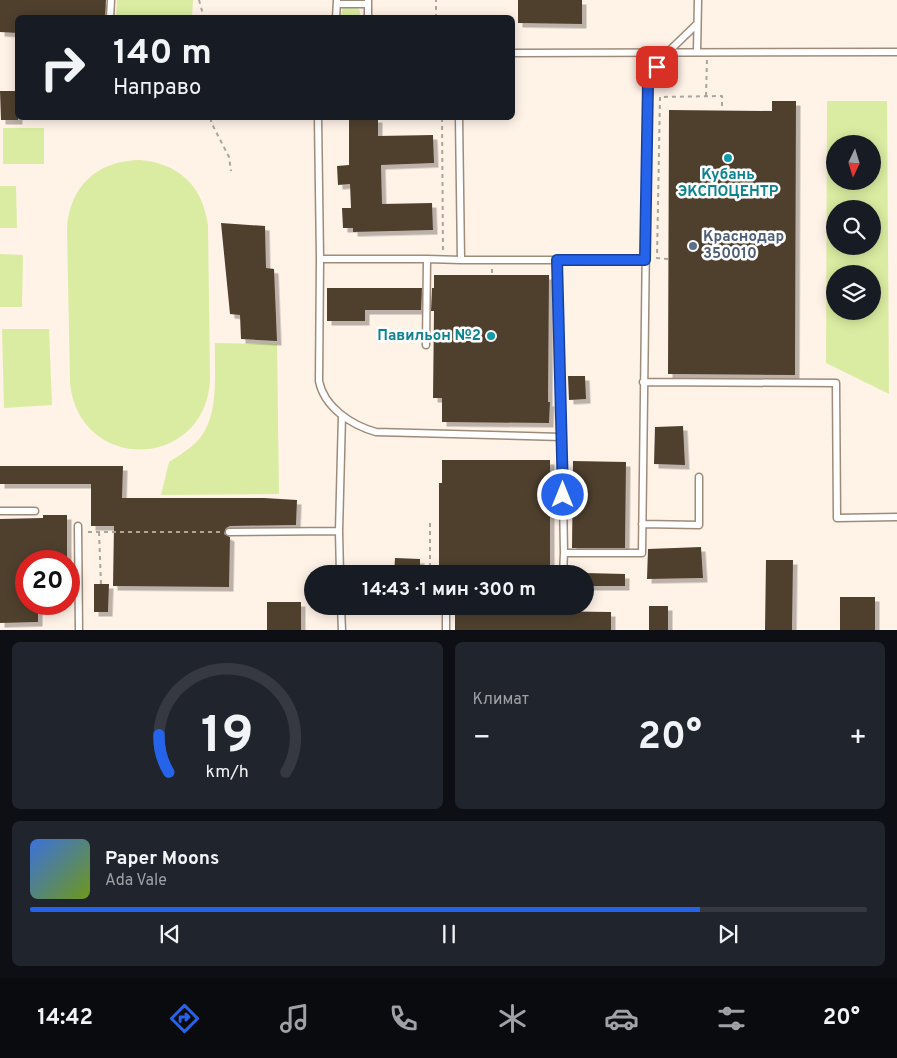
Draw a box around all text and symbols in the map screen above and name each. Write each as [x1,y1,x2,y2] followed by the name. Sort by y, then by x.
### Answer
[113,32,212,76] text: 140 m
[30,35,95,100] icon: right
[636,46,678,88] pin
[643,53,671,81] icon: arrive
[113,75,201,102] text: Направо
[826,135,881,190] north arrow
[826,135,881,320] map controls
[722,152,734,164] marker: Кубань ЭКСПОЦЕНТР
[678,166,779,202] place label: Кубань ЭКСПОЦЕНТР
[826,200,881,255] button: search
[703,228,784,264] place label: Краснодар 350010
[687,240,699,252] marker: Краснодар 350010
[826,265,881,320] button: layers
[377,327,481,346] place label: Павильон №2
[485,330,497,342] marker: Павильон №2
[536,468,588,520] position arrow
[15,550,80,615] speed limit sign: 20
[362,578,536,602] text: 14:43 · 1 мин · 300 m
[473,690,529,710] text: Климат
[201,705,254,771] text: 19
[638,714,702,763] text: 20°
[473,721,491,757] text: −
[849,721,867,757] text: +
[206,761,249,784] text: km/h
[105,847,219,871] text: Paper Moons
[105,871,167,891] text: Ada Vale
[156,920,184,948] icon: previous
[435,920,463,948] icon: pause
[714,920,742,948] icon: next
[167,1001,202,1036] icon: directions
[277,1001,312,1036] icon: music
[386,1001,421,1036] icon: phone
[495,1001,530,1036] icon: climate
[604,1001,639,1036] icon: car
[714,1001,749,1036] icon: filters
[37,1005,93,1032] text: 14:42
[823,1005,860,1032] text: 20°

